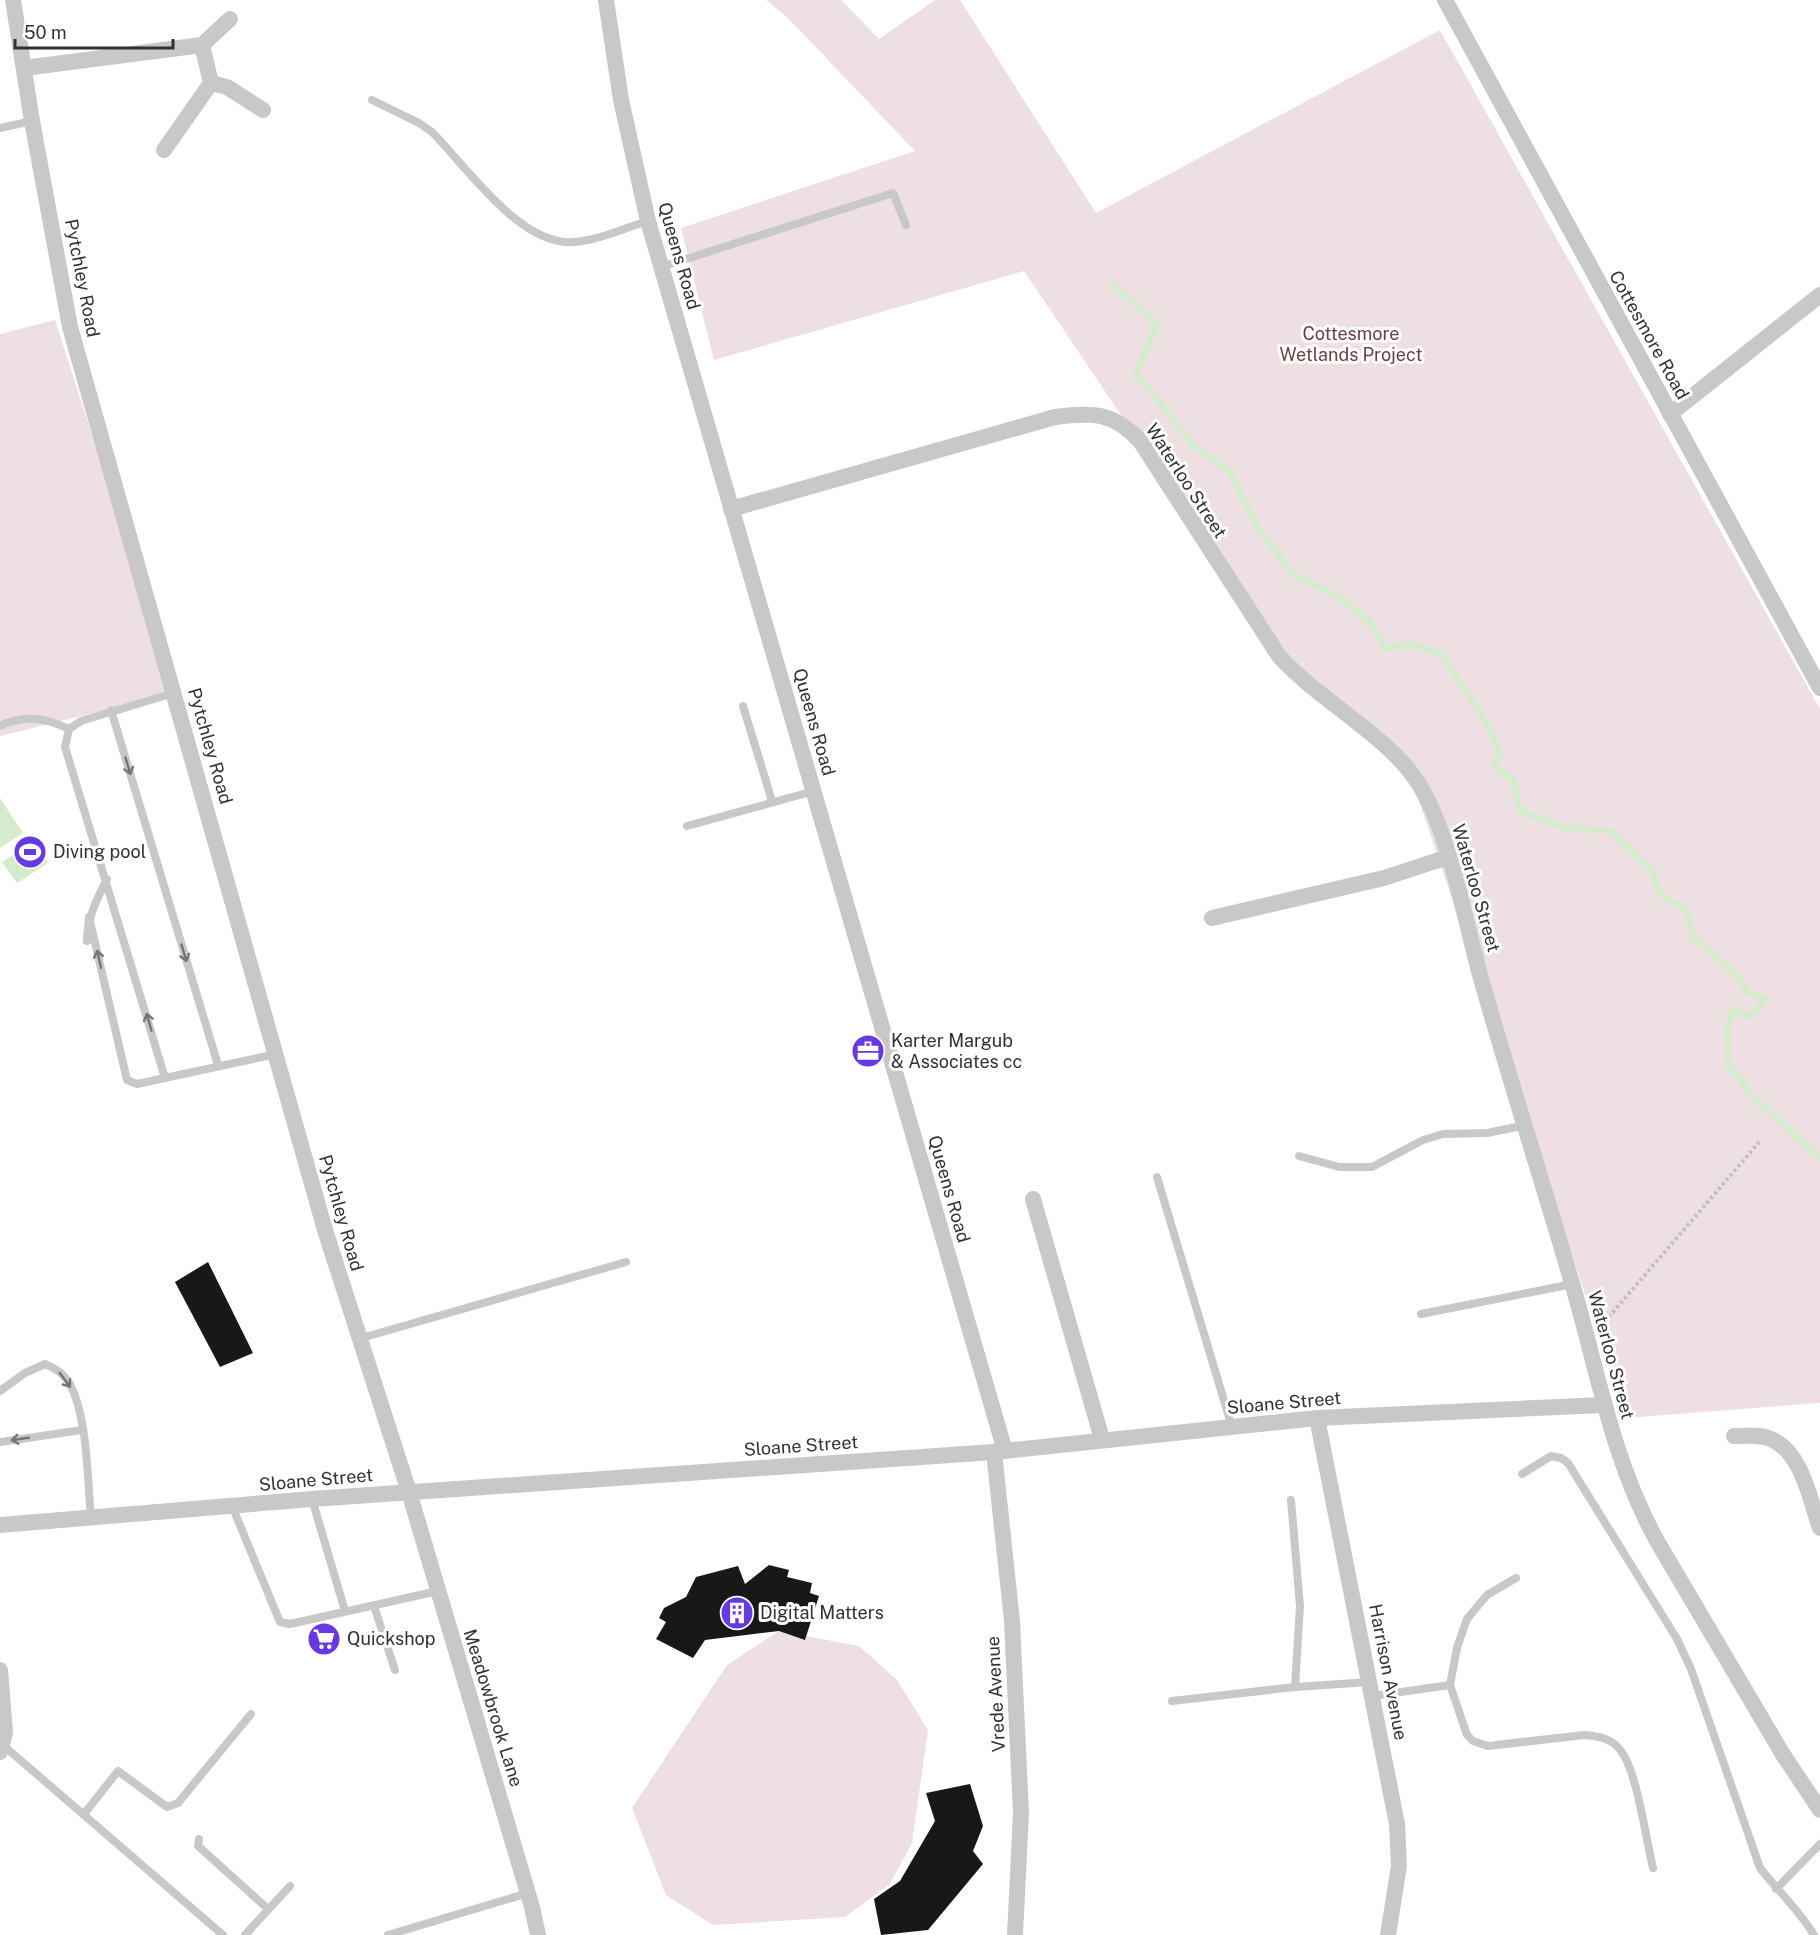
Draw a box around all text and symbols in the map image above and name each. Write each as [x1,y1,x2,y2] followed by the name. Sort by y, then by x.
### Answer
[15,12,172,50] scale bar
[24,22,67,43] text: 50 m
[654,200,705,312] street label: Queens Road
[61,217,104,339] street label: Pytchley Road
[1605,267,1694,403] street label: Cottesmore Road
[1280,323,1422,365] park label: Cottesmore Wetlands Project
[1142,420,1231,542] street label: Waterloo Street
[789,666,840,778] street label: Queens Road
[184,685,237,806] street label: Pytchley Road
[123,756,134,775] one-way arrow
[1448,821,1505,954] street label: Waterloo Street
[12,834,48,870] sports icon: Diving pool
[53,841,146,862] place label: Diving pool
[179,943,190,962] one-way arrow
[93,950,105,969] one-way arrow
[143,1013,154,1032] one-way arrow
[891,1030,1022,1072] place label: Karter Margub & Associates cc
[850,1033,886,1069] office icon: Karter Margub & Associates cc
[924,1133,975,1245] street label: Queens Road
[315,1152,368,1273] street label: Pytchley Road
[1584,1288,1639,1421] street label: Waterloo Street
[58,1372,71,1388] one-way arrow
[1226,1387,1342,1418] street label: Sloane Street
[743,1431,859,1460] street label: Sloane Street
[11,1434,31,1445] one-way arrow
[258,1464,374,1495] street label: Sloane Street
[719,1595,755,1631] building icon: Digital Matters
[760,1602,884,1623] place label: Digital Matters
[1365,1602,1412,1742] street label: Harrison Avenue
[306,1621,342,1657] supermarket icon: Quickshop
[459,1626,527,1789] street label: Meadowbrook Lane
[347,1628,435,1649] place label: Quickshop
[982,1636,1009,1753] street label: Vrede Avenue

